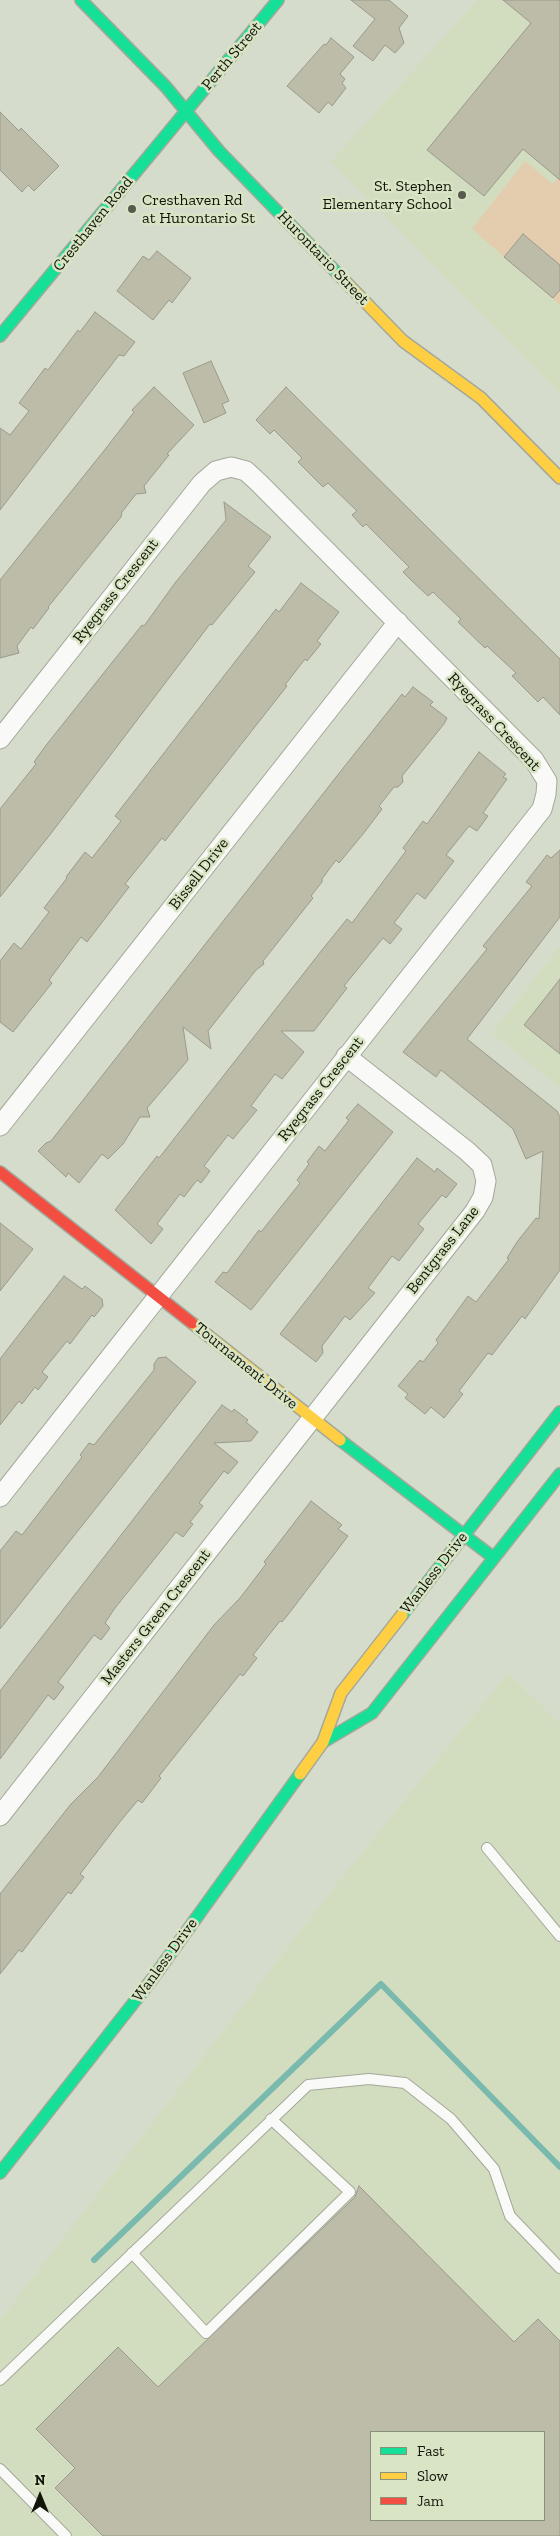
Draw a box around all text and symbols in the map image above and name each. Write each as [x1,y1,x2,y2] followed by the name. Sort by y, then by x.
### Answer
[198,18,266,94] street label: Perth Street
[49,173,137,275] street label: Cresthaven Road
[323,176,452,214] place label: St. Stephen Elementary School
[456,189,468,201] marker: St. Stephen Elementary School
[142,190,255,228] place label: Cresthaven Rd at Hurontario St
[126,203,138,215] marker: Cresthaven Rd at Hurontario St
[273,207,373,309] street label: Hurontario Street
[69,535,163,647] street label: Ryegrass Crescent
[443,669,545,775] street label: Ryegrass Crescent
[165,834,233,914] street label: Bissell Drive
[274,1033,368,1145] street label: Ryegrass Crescent
[403,1202,483,1298] street label: Bentgrass Lane
[190,1318,302,1414] street label: Tournament Drive
[396,1528,472,1618] street label: Wanless Drive
[97,1545,215,1689] street label: Masters Green Crescent
[128,1915,202,2005] street label: Wanless Drive
[370,2431,545,2521] legend
[417,2442,445,2460] text: Fast
[417,2467,448,2485] text: Slow
[15,2471,65,2521] north arrow
[35,2472,45,2489] text: N
[417,2492,444,2510] text: Jam

